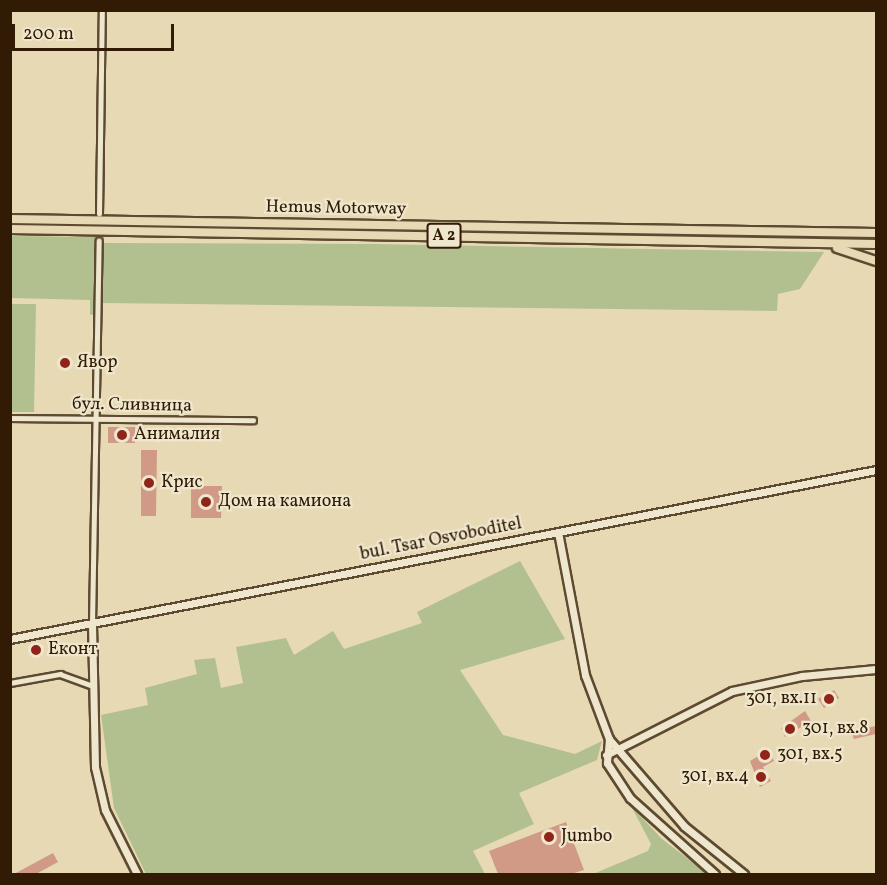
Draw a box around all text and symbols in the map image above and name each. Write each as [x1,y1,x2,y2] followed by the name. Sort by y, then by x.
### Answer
[15,12,177,50] scale bar
[23,22,74,47] text: 200 m
[265,197,407,221] street label: Hemus Motorway
[426,223,462,249] road number: A 2
[77,352,118,374] place label: Явор
[58,356,72,370] marker: Явор
[72,394,192,418] street label: бул. Сливница
[134,424,220,446] place label: Анималия
[115,428,129,442] marker: Анималия
[161,472,203,494] place label: Крис
[142,476,156,490] marker: Крис
[218,491,351,513] place label: Дом на камиона
[199,495,213,509] marker: Дом на камиона
[358,514,524,566] street label: bul. Tsar Osvoboditel
[48,639,98,661] place label: Еконт
[29,643,43,657] marker: Еконт
[746,688,817,710] place label: 301, вх.11
[822,692,836,706] marker: 301, вх.11
[802,718,868,740] place label: 301, вх.8
[783,722,797,736] marker: 301, вх.8
[777,744,843,766] place label: 301, вх.5
[758,748,772,762] marker: 301, вх.5
[681,766,749,788] place label: 301, вх.4
[754,770,768,784] marker: 301, вх.4
[561,826,612,848] place label: Jumbo
[542,830,556,844] marker: Jumbo

